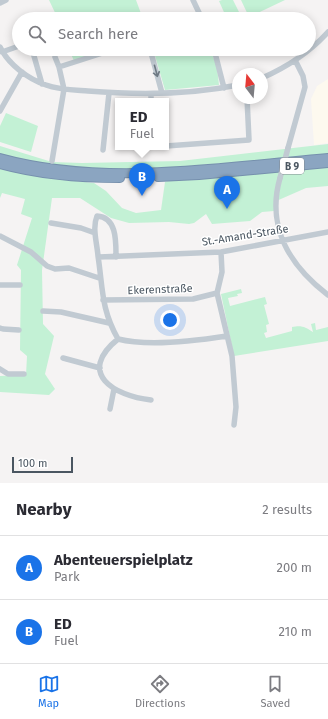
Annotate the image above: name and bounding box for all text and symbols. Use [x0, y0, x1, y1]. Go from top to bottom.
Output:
search box [12, 12, 316, 56]
icon: search [26, 23, 48, 45]
text: Search here [58, 25, 138, 43]
one-way arrow [152, 64, 160, 77]
north arrow [232, 68, 268, 104]
popup [115, 98, 169, 150]
text: ED [130, 108, 147, 126]
text: Fuel [130, 126, 154, 141]
road number: B 9 [280, 158, 304, 174]
pin: B [129, 163, 155, 196]
pin: A [214, 176, 240, 209]
street label: St.-Amand-Straße [201, 222, 289, 249]
street label: Ekerenstraße [127, 282, 193, 297]
your location [160, 310, 180, 330]
scale bar [12, 455, 73, 474]
text: 100 m [18, 457, 47, 470]
text: Nearby [16, 499, 71, 520]
text: 2 results [262, 502, 312, 517]
text: Abenteuerspielplatz [54, 551, 193, 569]
text: A [25, 560, 33, 575]
text: 200 m [276, 560, 312, 575]
text: Park [54, 569, 80, 584]
text: ED [54, 615, 72, 633]
text: B [25, 624, 33, 639]
text: 210 m [278, 624, 312, 639]
text: Fuel [54, 633, 78, 648]
tab: Map [38, 673, 60, 710]
tab: Directions [135, 673, 185, 710]
tab: Saved [261, 673, 290, 710]

